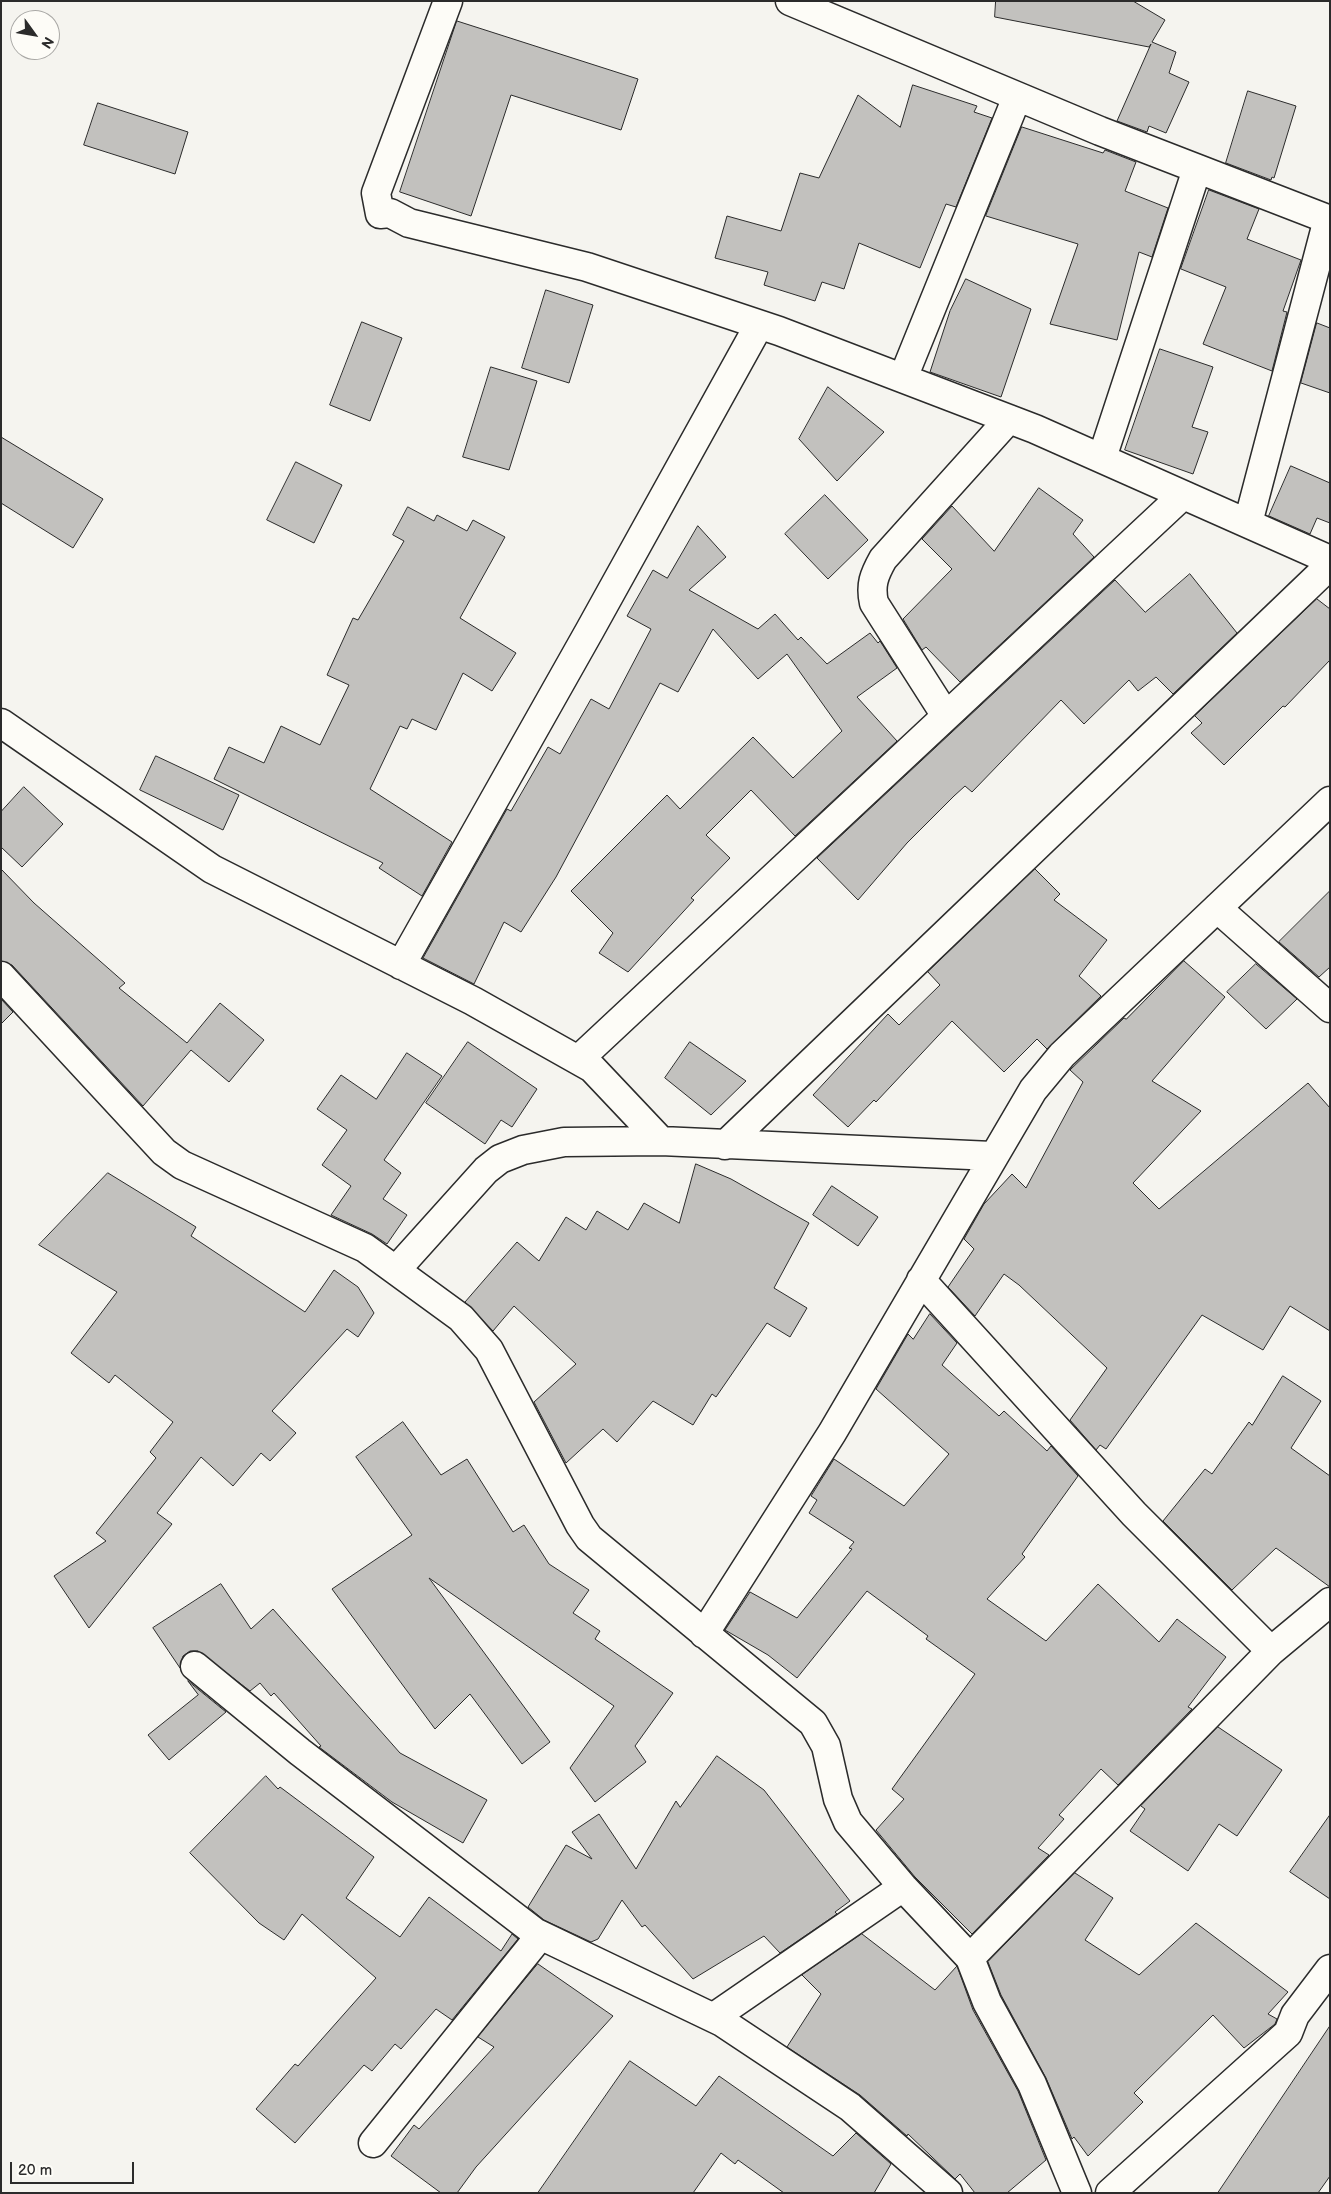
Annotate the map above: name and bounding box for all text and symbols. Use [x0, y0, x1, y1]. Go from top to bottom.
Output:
north arrow [10, 10, 60, 60]
text: N [37, 34, 57, 52]
scale bar [12, 2152, 136, 2184]
text: 20 m [18, 2161, 52, 2180]

